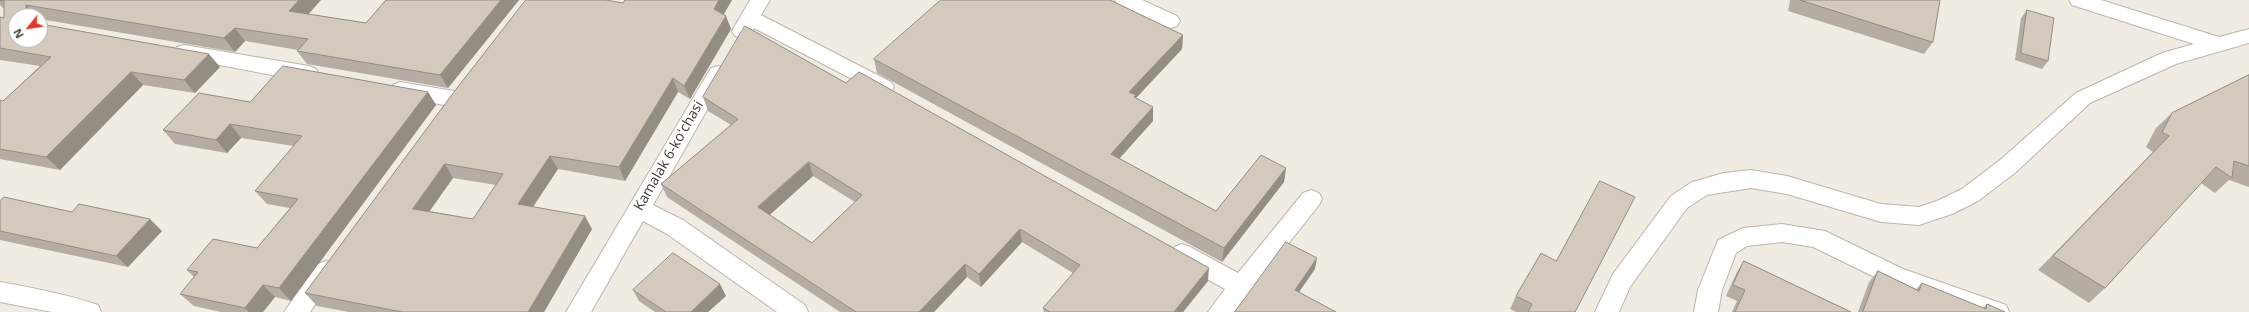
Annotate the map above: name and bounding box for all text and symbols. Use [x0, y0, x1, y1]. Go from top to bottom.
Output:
north arrow [8, 8, 48, 48]
text: N [9, 26, 27, 41]
street label: Kamalak 6-koʻchasi [631, 98, 707, 214]

